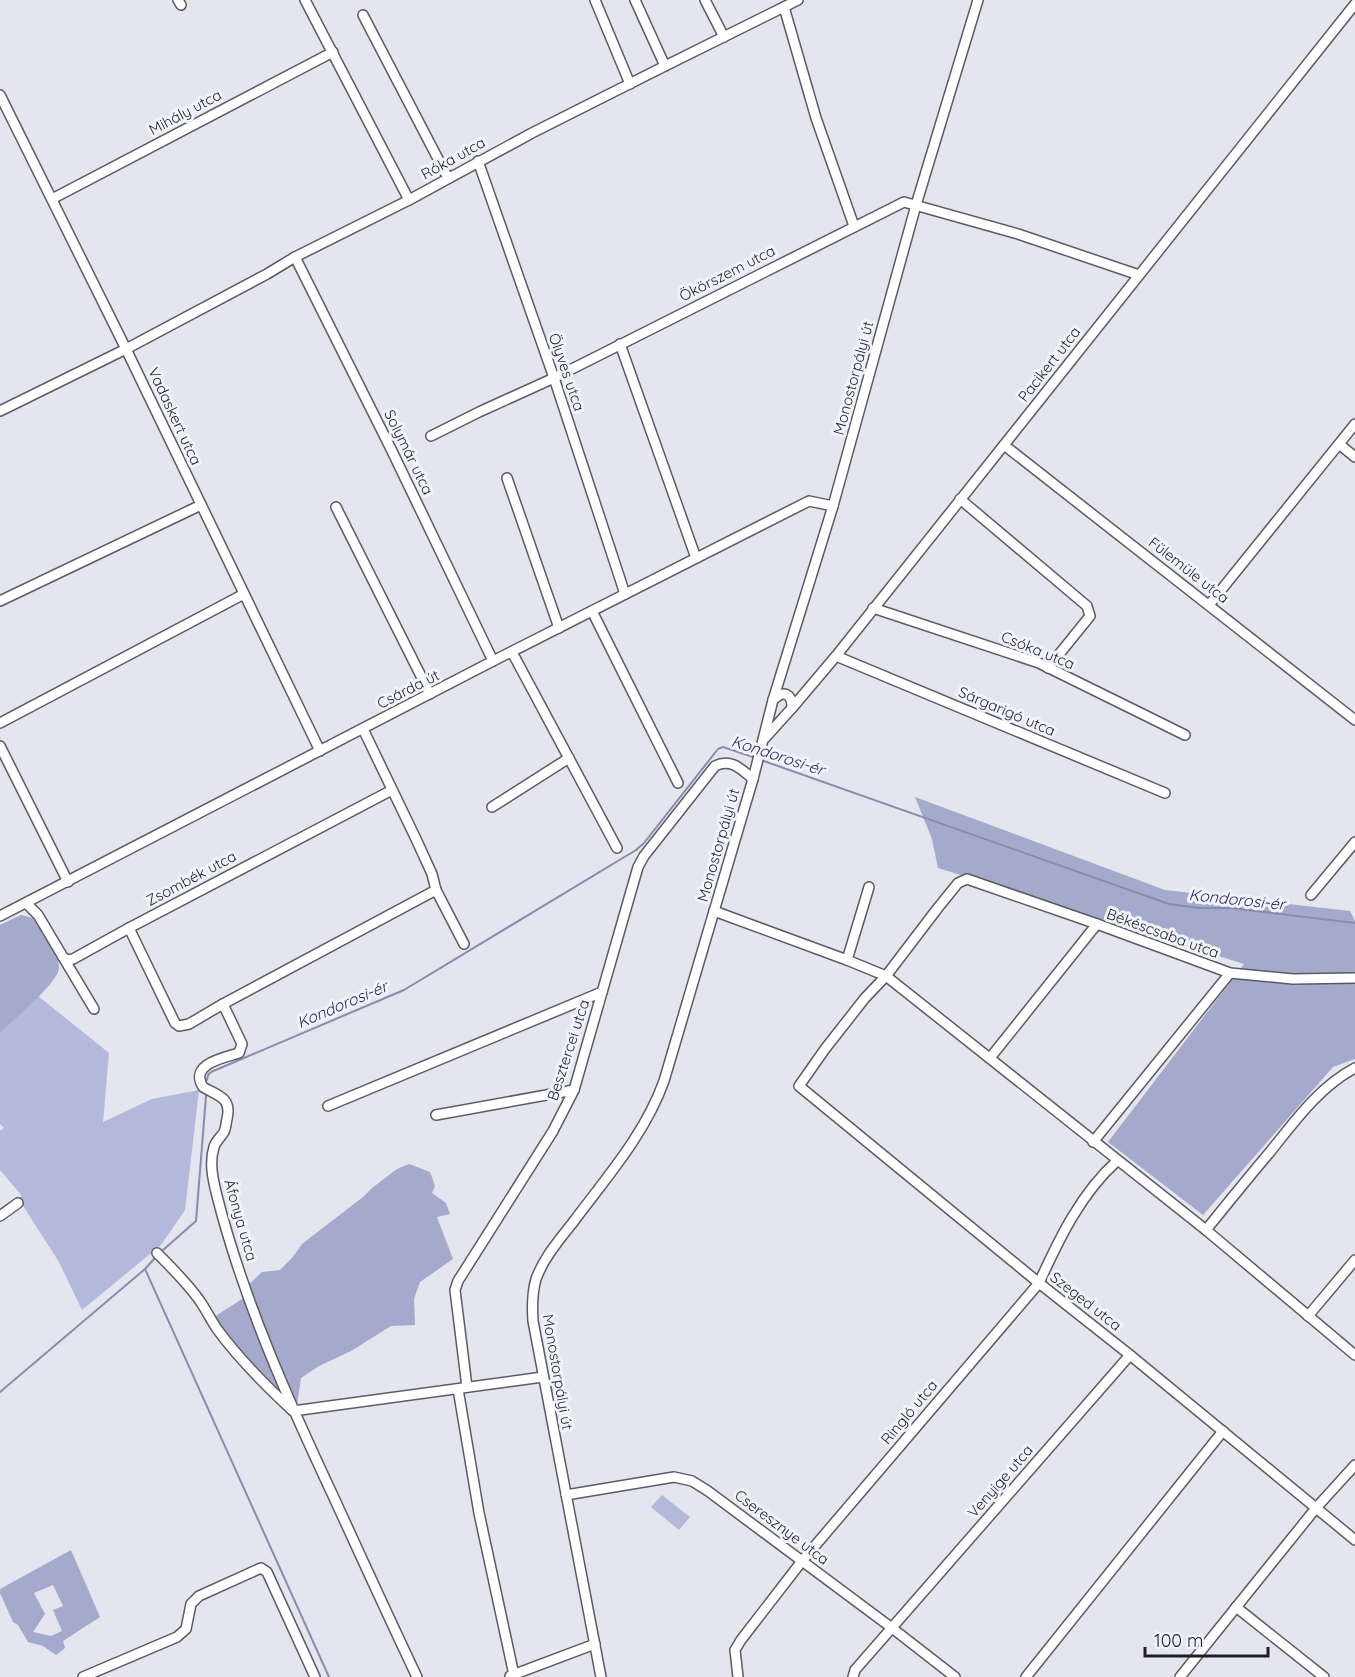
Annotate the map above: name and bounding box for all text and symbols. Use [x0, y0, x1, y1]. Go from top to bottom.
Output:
street label: Mihály utca [145, 85, 225, 139]
street label: Róka utca [417, 133, 489, 183]
street label: Ökörszem utca [676, 241, 778, 305]
street label: Monostorpályi út [829, 319, 877, 437]
street label: Pacikert utca [1014, 323, 1084, 405]
street label: Ölyves utca [545, 331, 589, 413]
street label: Vadaskert utca [144, 364, 206, 468]
street label: Solymár utca [380, 406, 438, 498]
street label: Fülemüle utca [1145, 533, 1233, 607]
street label: Csóka utca [999, 627, 1077, 673]
street label: Csárda út [374, 665, 442, 713]
street label: Sárgarigó utca [956, 682, 1058, 740]
water label: Kondorosi-ér [729, 731, 829, 780]
street label: Monostorpályi út [693, 786, 743, 904]
street label: Zsombék utca [143, 846, 239, 910]
water label: Kondorosi-ér [1188, 884, 1288, 914]
street label: Békéscsaba utca [1104, 904, 1222, 962]
water label: Kondorosi-ér [294, 975, 392, 1032]
street label: Besztercei utca [543, 997, 593, 1103]
street label: Áfonya utca [220, 1177, 262, 1263]
street label: Szeged utca [1047, 1267, 1125, 1335]
street label: Monostorpályi út [538, 1313, 578, 1431]
street label: Ringló utca [877, 1376, 941, 1448]
street label: Venyige utca [963, 1441, 1037, 1521]
street label: Cseresznye utca [731, 1485, 833, 1569]
scale bar [1145, 1620, 1268, 1658]
text: 100 m [1154, 1629, 1203, 1652]

